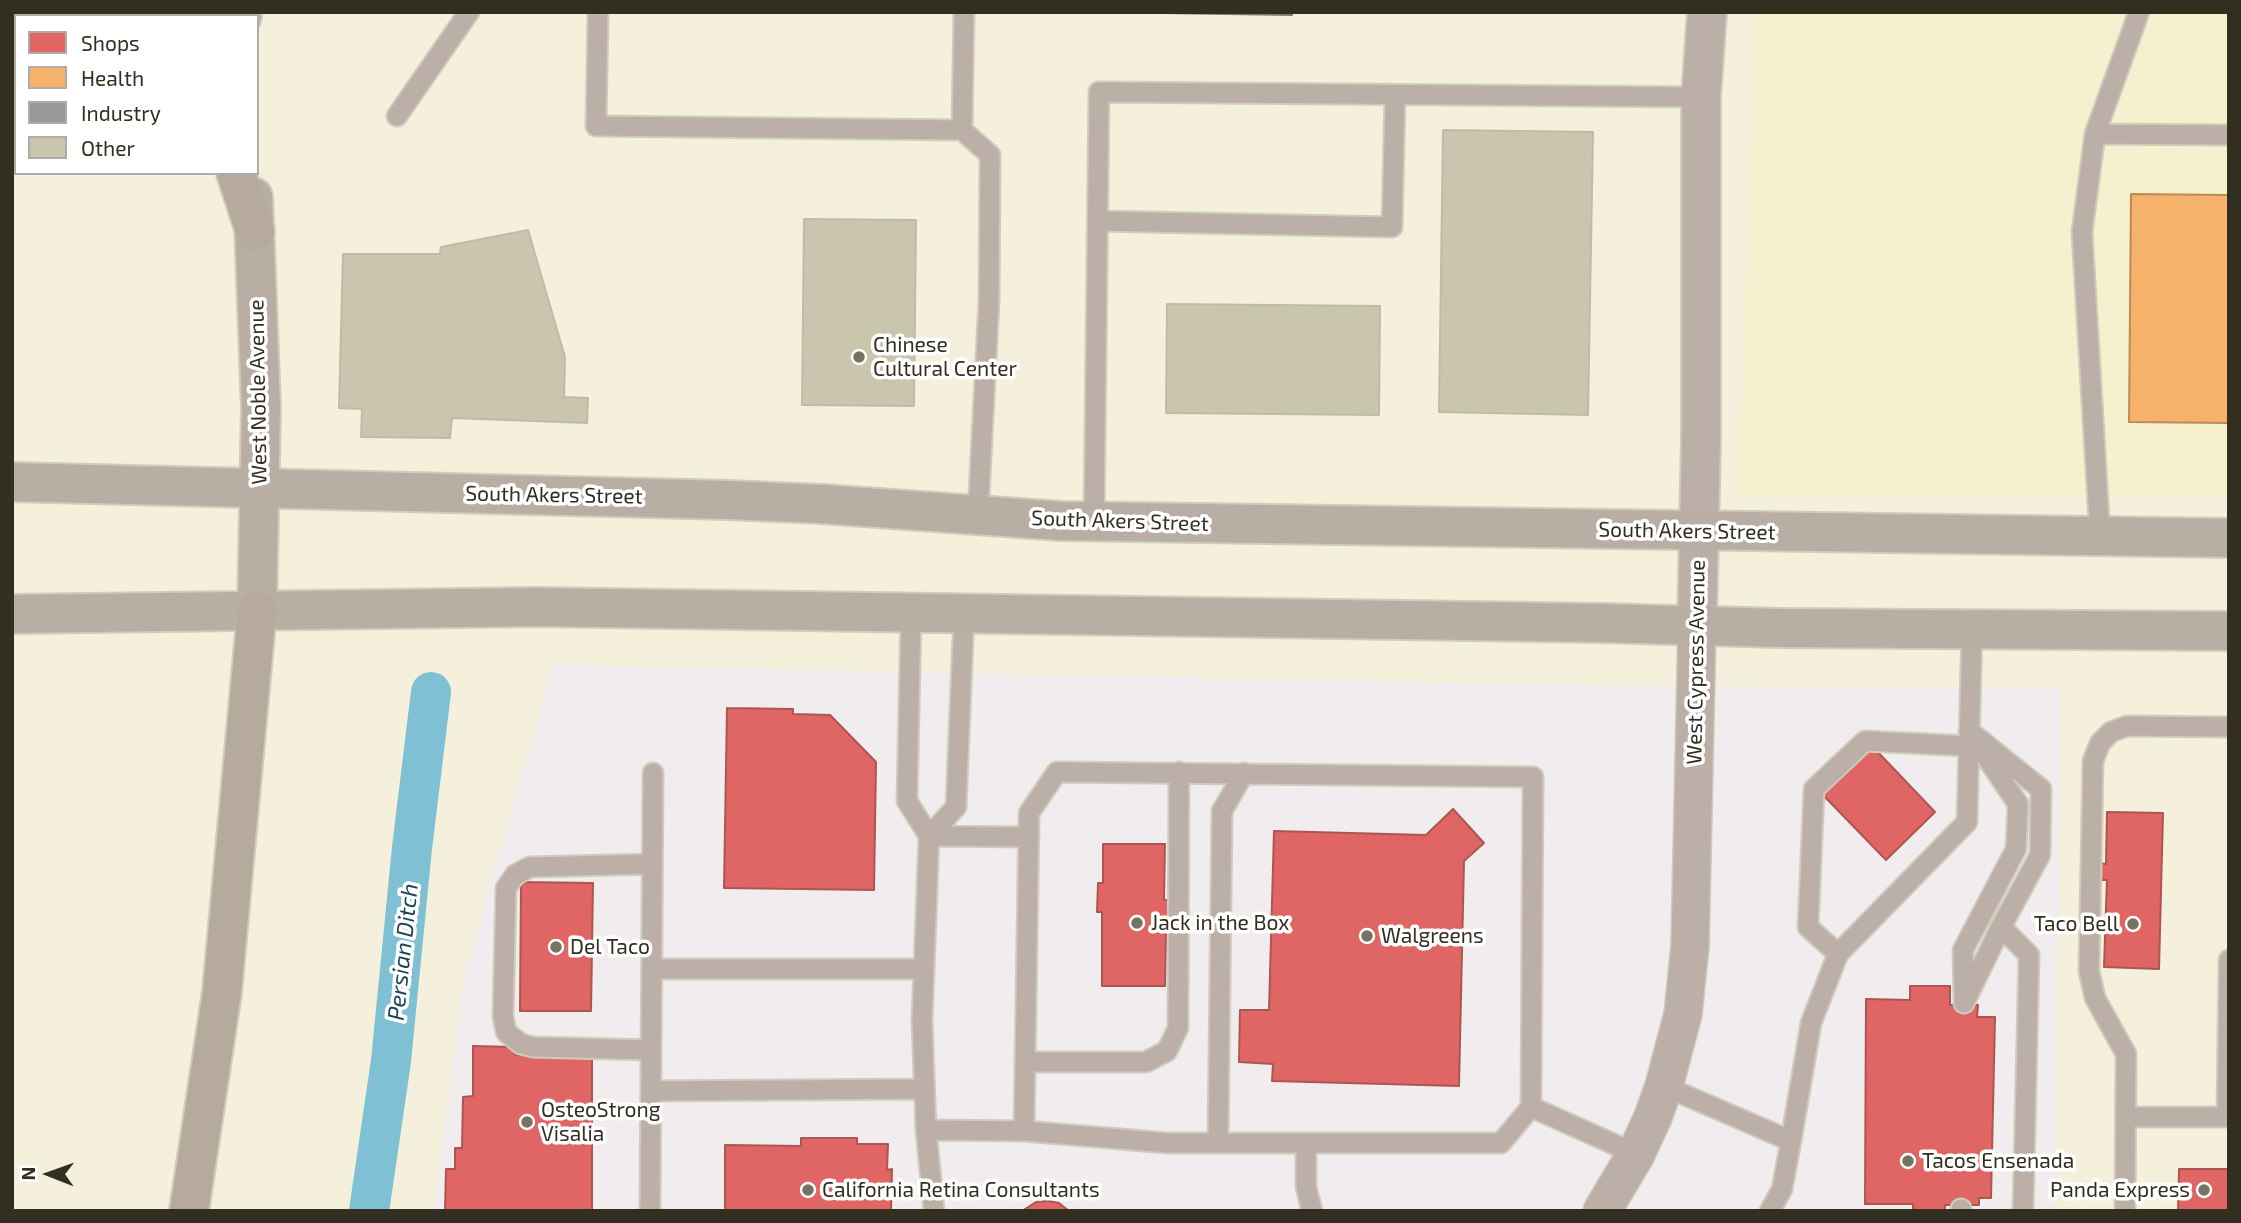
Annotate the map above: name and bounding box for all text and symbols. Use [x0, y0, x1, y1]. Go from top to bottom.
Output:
legend [14, 14, 259, 175]
text: Shops [81, 30, 140, 55]
text: Health [81, 65, 144, 90]
text: Industry [81, 100, 161, 125]
text: Other [81, 135, 135, 160]
street label: West Noble Avenue [244, 299, 272, 485]
place label: Chinese Cultural Center [873, 332, 1017, 382]
marker: Chinese Cultural Center [851, 349, 867, 365]
street label: South Akers Street [465, 481, 643, 509]
street label: South Akers Street [1031, 505, 1209, 537]
street label: South Akers Street [1598, 517, 1776, 545]
street label: West Cypress Avenue [1682, 559, 1710, 765]
water label: Persian Ditch [382, 882, 424, 1022]
place label: Jack in the Box [1151, 910, 1289, 936]
place label: Taco Bell [2034, 911, 2119, 937]
marker: Jack in the Box [1129, 915, 1145, 931]
marker: Taco Bell [2125, 916, 2141, 932]
place label: Walgreens [1381, 923, 1484, 949]
marker: Walgreens [1359, 928, 1375, 944]
place label: Del Taco [570, 934, 650, 960]
marker: Del Taco [548, 939, 564, 955]
place label: OsteoStrong Visalia [541, 1097, 660, 1147]
marker: OsteoStrong Visalia [519, 1114, 535, 1130]
north arrow [14, 1139, 84, 1209]
place label: Tacos Ensenada [1922, 1148, 2074, 1174]
marker: Tacos Ensenada [1900, 1153, 1916, 1169]
text: N [16, 1167, 39, 1181]
place label: California Retina Consultants [822, 1177, 1100, 1203]
place label: Panda Express [2050, 1177, 2190, 1203]
marker: California Retina Consultants [800, 1182, 816, 1198]
marker: Panda Express [2196, 1182, 2212, 1198]

